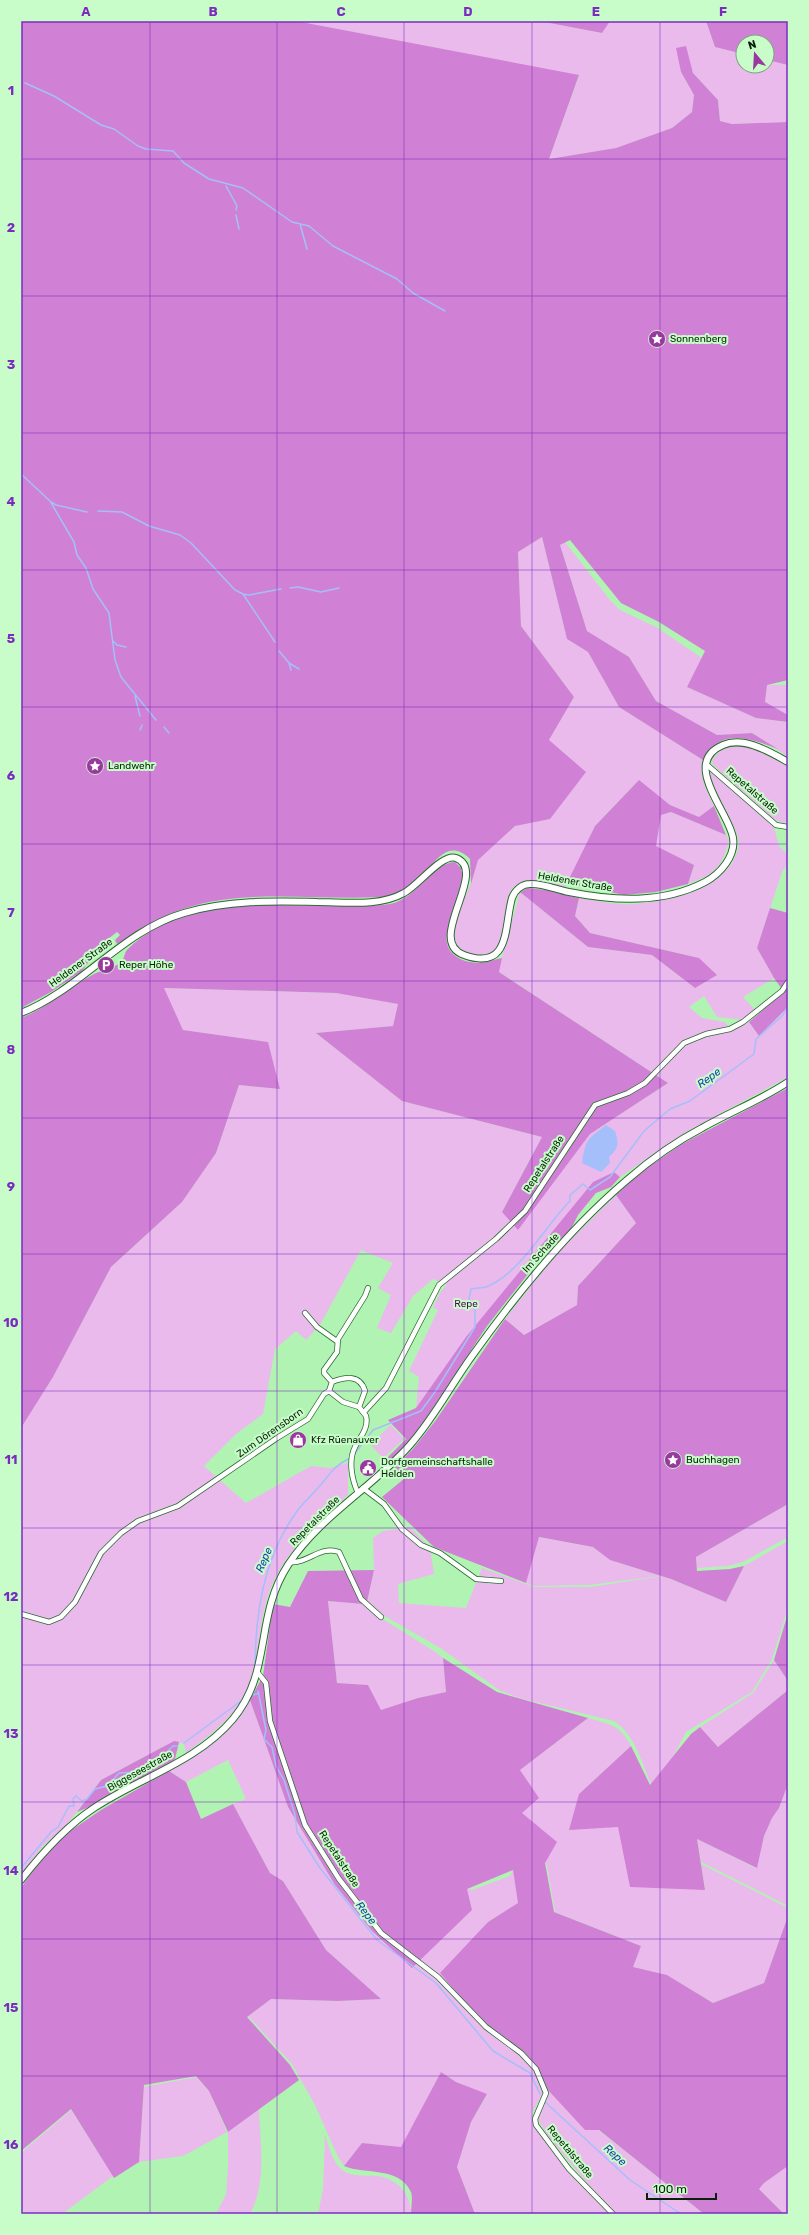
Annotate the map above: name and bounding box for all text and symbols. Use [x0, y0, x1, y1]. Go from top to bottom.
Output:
text: A [81, 4, 91, 19]
text: B [208, 4, 218, 19]
text: C [336, 4, 346, 19]
text: D [463, 4, 473, 19]
text: E [592, 4, 600, 19]
text: F [719, 4, 727, 19]
north arrow [735, 34, 775, 74]
text: N [746, 38, 758, 52]
text: 1 [8, 83, 14, 98]
text: 2 [7, 220, 15, 235]
place icon: Sonnenberg [647, 329, 667, 349]
place label: Sonnenberg [670, 333, 727, 345]
text: 3 [7, 357, 16, 372]
text: 4 [7, 494, 16, 509]
text: 5 [7, 631, 15, 646]
place icon: Landwehr [85, 756, 105, 776]
place label: Landwehr [108, 760, 155, 772]
street label: Repetalstraße [723, 765, 781, 817]
text: 6 [7, 768, 16, 783]
street label: Heldener Straße [537, 870, 613, 895]
text: 7 [7, 905, 15, 920]
street label: Heldener Straße [47, 936, 115, 990]
parking icon: Reper Höhe [96, 955, 116, 975]
place label: Reper Höhe [119, 959, 174, 971]
text: 8 [7, 1042, 16, 1057]
water label: Repe [695, 1065, 723, 1091]
street label: Repetalstraße [521, 1133, 567, 1195]
text: 9 [7, 1179, 15, 1194]
street label: Im Schade [520, 1230, 562, 1275]
park label: Repe [454, 1298, 478, 1310]
text: 10 [3, 1315, 19, 1330]
street label: Zum Dörensborn [235, 1406, 305, 1460]
shop icon: Kfz Rüenauver [288, 1430, 308, 1450]
place label: Kfz Rüenauver [311, 1434, 379, 1446]
place icon: Buchhagen [663, 1450, 683, 1470]
text: 11 [5, 1452, 17, 1467]
place label: Buchhagen [686, 1454, 740, 1466]
place label: Dorfgemeinschaftshalle Helden [381, 1456, 493, 1480]
public building icon: Dorfgemeinschaftshalle Helden [358, 1458, 378, 1478]
street label: Repetalstraße [288, 1493, 343, 1548]
water label: Repe [253, 1546, 275, 1574]
text: 12 [4, 1589, 18, 1604]
text: 13 [3, 1726, 19, 1741]
street label: Biggeseestraße [105, 1748, 175, 1794]
street label: Repetalstraße [316, 1828, 362, 1890]
text: 14 [3, 1863, 19, 1878]
water label: Repe [353, 1899, 379, 1927]
text: 15 [4, 2000, 18, 2015]
street label: Repetalstraße [544, 2123, 596, 2181]
text: 16 [4, 2137, 19, 2152]
water label: Repe [601, 2141, 629, 2169]
scale bar [647, 2175, 716, 2201]
text: 100 m [653, 2182, 687, 2196]

